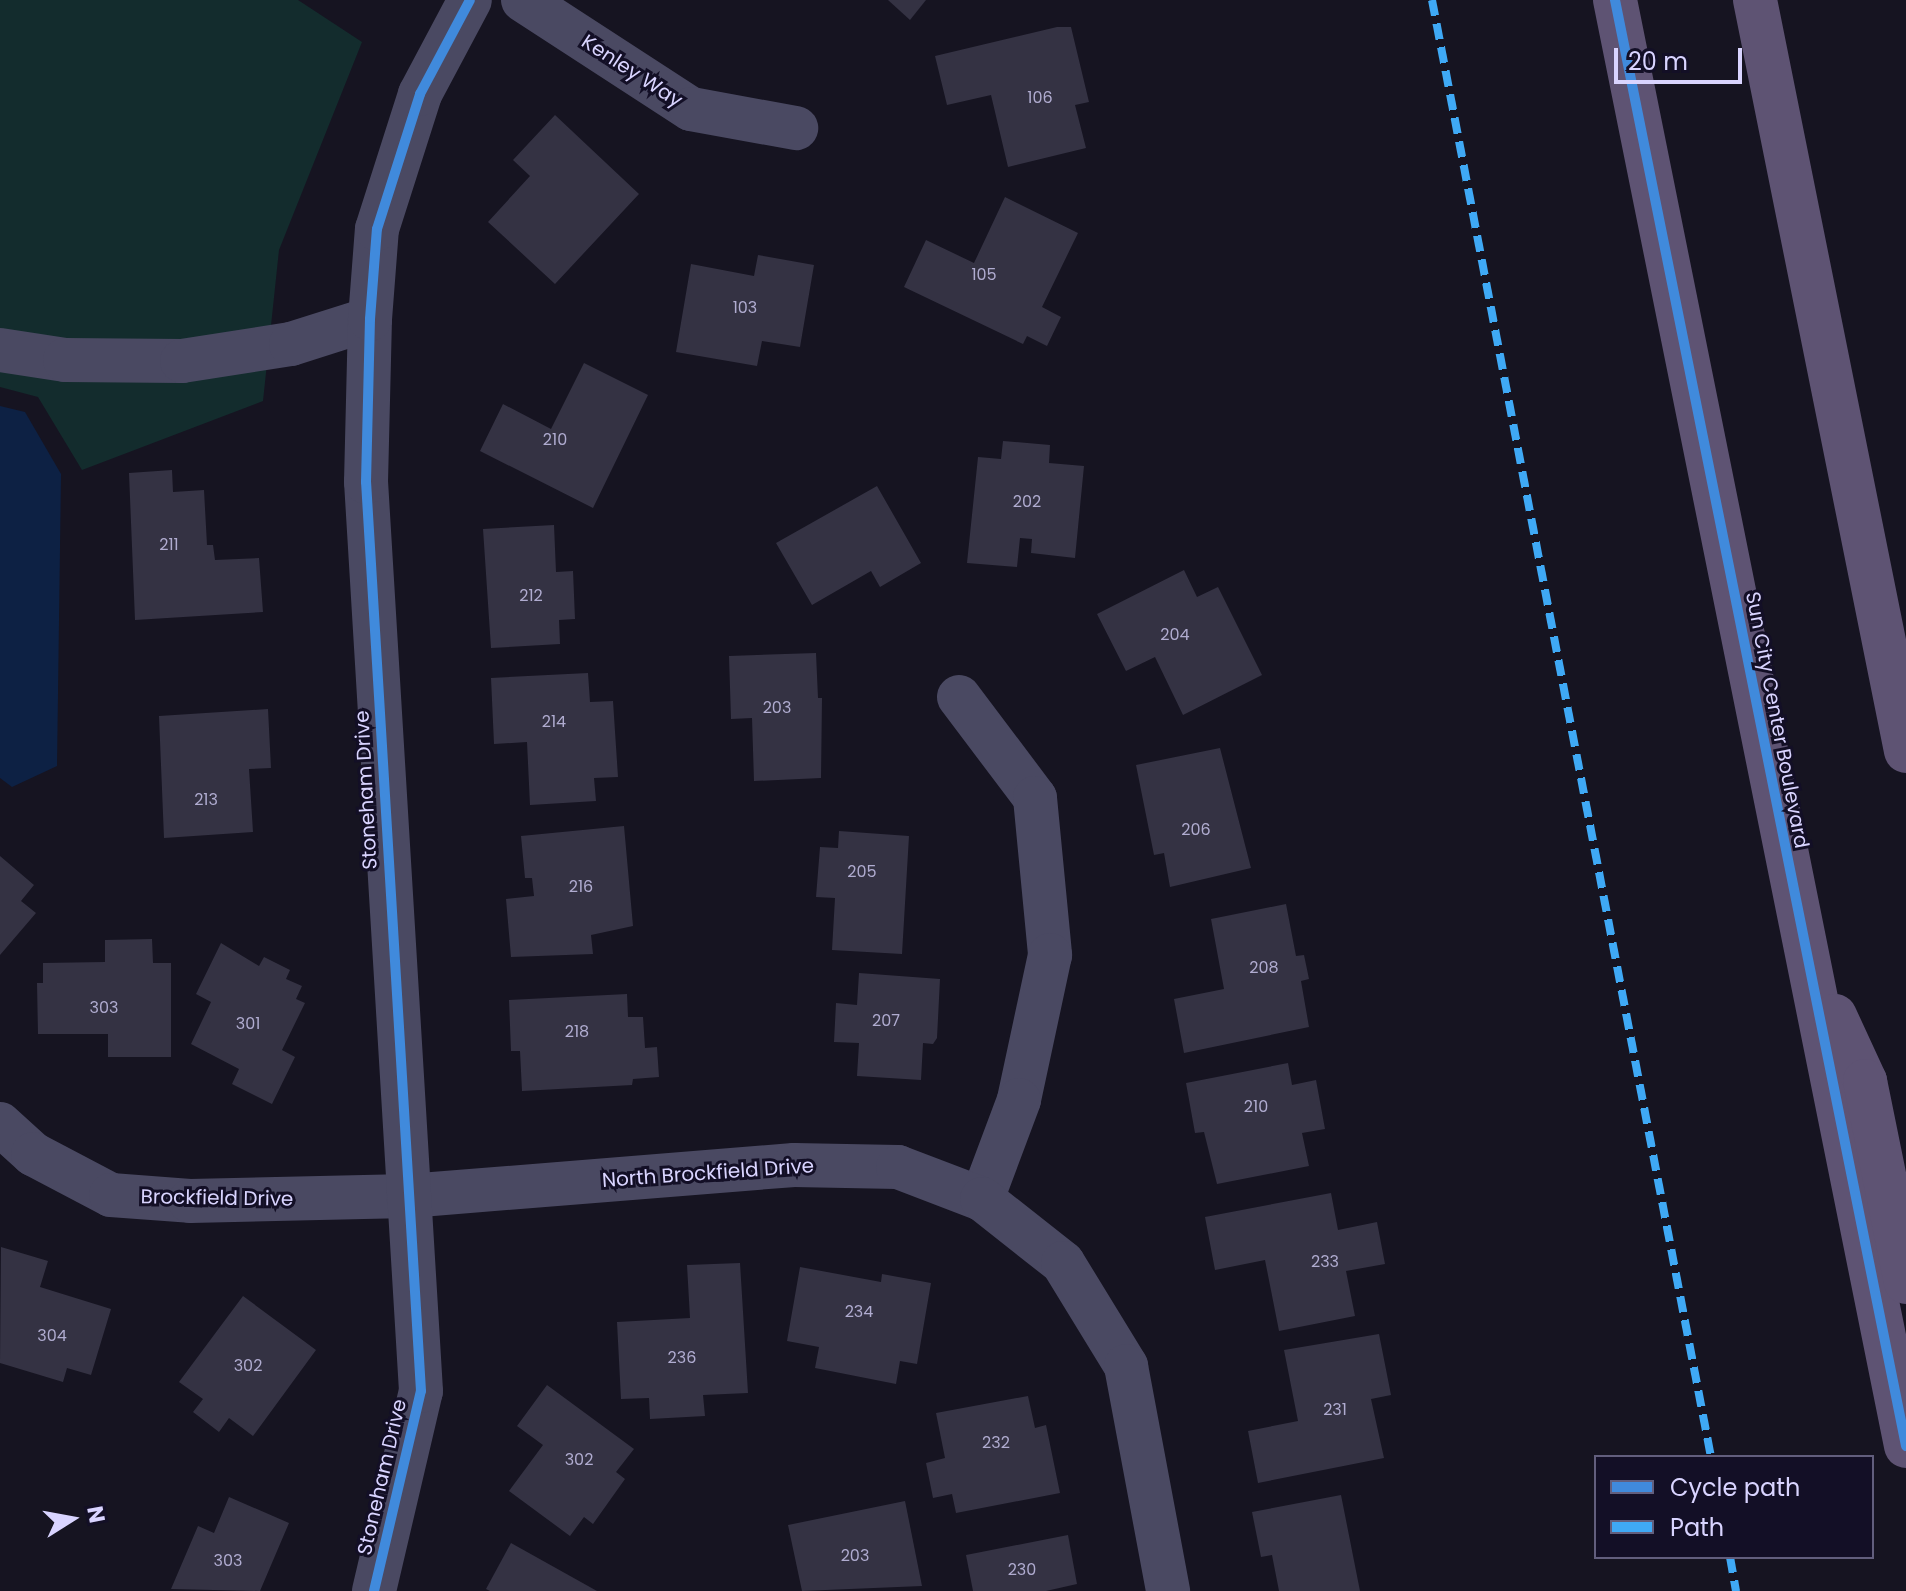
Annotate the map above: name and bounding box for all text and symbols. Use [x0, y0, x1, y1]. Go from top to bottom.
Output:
street label: Kenley Way [577, 30, 687, 112]
scale bar [1618, 32, 1746, 82]
text: 20 m [1628, 45, 1688, 78]
house number: 106 [1027, 88, 1053, 108]
house number: 105 [971, 265, 997, 285]
house number: 103 [733, 298, 757, 318]
house number: 210 [543, 430, 567, 450]
house number: 202 [1013, 492, 1041, 512]
house number: 211 [159, 535, 179, 555]
house number: 212 [519, 586, 543, 606]
street label: Sun City Center Boulevard [1740, 590, 1814, 850]
house number: 204 [1160, 625, 1190, 645]
house number: 203 [763, 698, 791, 718]
street label: Stoneham Drive [350, 710, 382, 870]
house number: 214 [542, 712, 566, 732]
house number: 213 [194, 790, 218, 810]
house number: 206 [1181, 820, 1211, 840]
house number: 205 [847, 862, 877, 882]
house number: 216 [569, 877, 593, 897]
house number: 208 [1249, 958, 1279, 978]
house number: 303 [90, 998, 118, 1018]
house number: 207 [872, 1011, 900, 1031]
house number: 301 [236, 1014, 260, 1034]
house number: 218 [565, 1022, 589, 1042]
house number: 210 [1244, 1097, 1268, 1117]
street label: North Brockfield Drive [601, 1154, 815, 1192]
street label: Brockfield Drive [140, 1185, 294, 1211]
house number: 233 [1311, 1252, 1339, 1272]
house number: 234 [845, 1302, 873, 1322]
house number: 304 [37, 1326, 67, 1346]
house number: 236 [668, 1348, 696, 1368]
house number: 302 [234, 1356, 262, 1376]
street label: Stoneham Drive [352, 1397, 412, 1557]
house number: 231 [1323, 1400, 1347, 1420]
house number: 232 [982, 1433, 1010, 1453]
house number: 302 [565, 1450, 593, 1470]
legend [1594, 1455, 1874, 1559]
text: Cycle path [1670, 1471, 1800, 1504]
north arrow [32, 1479, 112, 1559]
text: N [79, 1503, 113, 1525]
text: Path [1670, 1511, 1724, 1544]
house number: 203 [841, 1546, 869, 1566]
house number: 303 [214, 1551, 242, 1571]
house number: 230 [1008, 1560, 1036, 1580]

